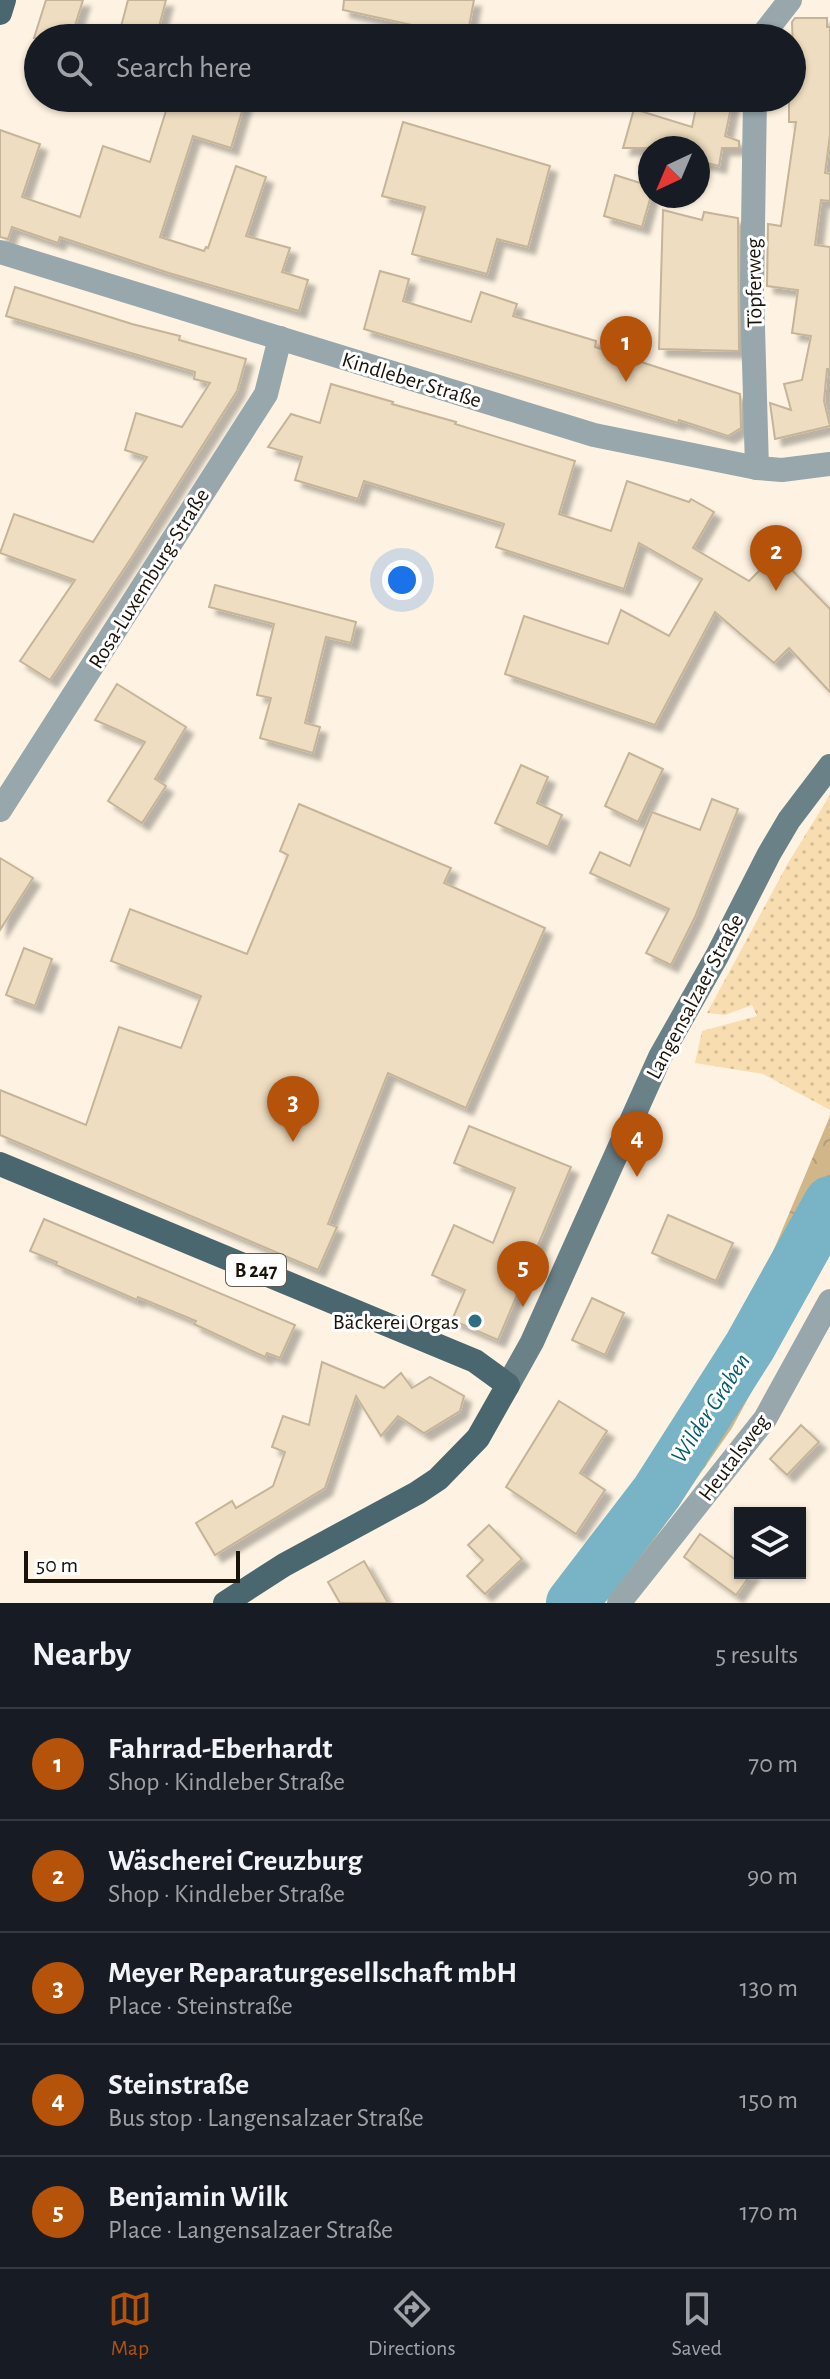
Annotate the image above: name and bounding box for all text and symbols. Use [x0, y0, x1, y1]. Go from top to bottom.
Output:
search box [24, 24, 806, 112]
icon: search [52, 46, 96, 90]
text: Search here [116, 53, 252, 83]
north arrow [638, 136, 710, 208]
street label: Töpferweg [742, 238, 766, 328]
pin: 1 [600, 316, 652, 382]
street label: Kindleber Straße [339, 348, 484, 412]
street label: Rosa-Luxemburg-Straße [85, 485, 213, 672]
pin: 2 [750, 525, 802, 591]
your location [382, 560, 422, 600]
street label: Langensalzaer Straße [642, 910, 748, 1083]
pin: 3 [267, 1076, 319, 1142]
pin: 4 [611, 1111, 663, 1177]
pin: 5 [497, 1241, 549, 1307]
road number: B 247 [226, 1254, 286, 1286]
place label: Bäckerei Orgas [333, 1311, 459, 1333]
marker: Bäckerei Orgas [466, 1312, 484, 1330]
water label: Wilder Graben [667, 1350, 755, 1468]
street label: Heutalsweg [694, 1410, 773, 1505]
map controls [734, 1507, 806, 1579]
button: layers [734, 1507, 806, 1579]
scale bar [24, 1547, 240, 1583]
text: 50 m [36, 1554, 78, 1576]
text: Nearby [32, 1638, 131, 1672]
text: 5 results [715, 1642, 798, 1668]
text: Fahrrad-Eberhardt [108, 1734, 332, 1764]
text: 1 [53, 1751, 63, 1777]
text: 70 m [748, 1751, 798, 1777]
text: Shop · Kindleber Straße [108, 1769, 345, 1795]
text: Wäscherei Creuzburg [108, 1846, 362, 1876]
text: 2 [52, 1863, 64, 1889]
text: 90 m [747, 1863, 798, 1889]
text: Shop · Kindleber Straße [108, 1881, 345, 1907]
text: Meyer Reparaturgesellschaft mbH [108, 1958, 517, 1988]
text: 3 [52, 1975, 64, 2001]
text: 130 m [740, 1975, 798, 2001]
text: Place · Steinstraße [108, 1993, 293, 2019]
text: Steinstraße [108, 2070, 249, 2100]
text: 4 [51, 2087, 65, 2113]
text: 150 m [739, 2087, 798, 2113]
text: Bus stop · Langensalzaer Straße [108, 2105, 424, 2131]
text: Benjamin Wilk [108, 2182, 288, 2212]
text: 5 [52, 2199, 64, 2225]
text: 170 m [739, 2199, 798, 2225]
text: Place · Langensalzaer Straße [108, 2217, 393, 2243]
tab: Map [108, 2287, 152, 2361]
tab: Directions [368, 2287, 456, 2361]
tab: Saved [672, 2287, 722, 2361]

